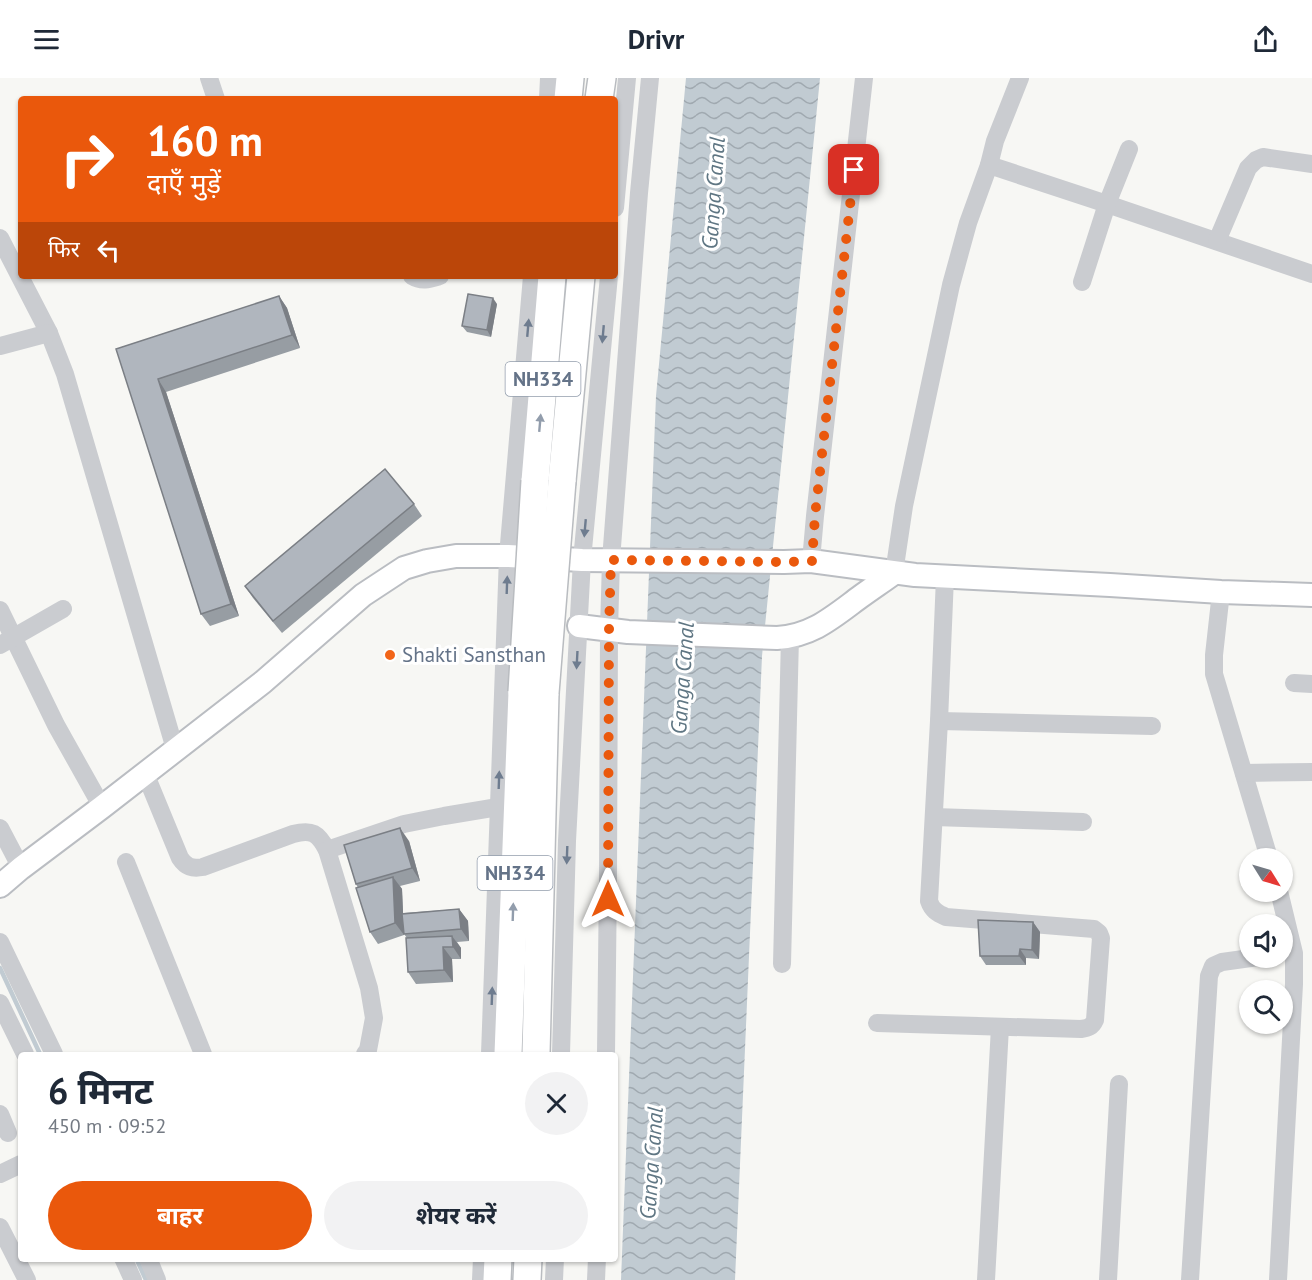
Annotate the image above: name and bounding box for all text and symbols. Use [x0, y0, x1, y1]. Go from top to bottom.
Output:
text: Drivr [628, 22, 684, 56]
icon: menu [30, 23, 63, 56]
icon: share [1249, 23, 1282, 56]
text: 160 m [147, 113, 263, 168]
icon: right [48, 120, 126, 198]
water label: Ganga Canal [695, 136, 731, 250]
pin [828, 144, 879, 195]
icon: arrive [837, 153, 870, 186]
text: दाएँ मुड़ें [147, 166, 221, 200]
icon: left [92, 234, 125, 267]
text: फिर [48, 235, 80, 263]
one-way arrow [523, 319, 533, 338]
one-way arrow [598, 325, 608, 344]
road number: NH334 [506, 362, 580, 396]
one-way arrow [535, 414, 545, 433]
one-way arrow [580, 519, 590, 538]
one-way arrow [502, 576, 511, 595]
water label: Ganga Canal [664, 621, 700, 735]
place label: Shakti Sansthan [402, 641, 546, 668]
marker: Shakti Sansthan [383, 648, 397, 662]
one-way arrow [572, 651, 581, 670]
one-way arrow [494, 771, 504, 790]
one-way arrow [562, 845, 571, 864]
north arrow [1239, 848, 1293, 902]
map controls [1239, 848, 1293, 1034]
road number: NH334 [478, 856, 552, 890]
position arrow [576, 867, 640, 931]
one-way arrow [509, 903, 518, 922]
button: sound [1239, 914, 1293, 968]
button: search [1239, 980, 1293, 1034]
one-way arrow [487, 987, 496, 1006]
text: 6 मिनट [48, 1067, 153, 1114]
button: close [525, 1072, 588, 1135]
water label: Ganga Canal [633, 1106, 669, 1220]
text: 450 m · 09:52 [48, 1113, 166, 1139]
button: बाहर [48, 1181, 312, 1250]
button: शेयर करें [324, 1181, 588, 1250]

